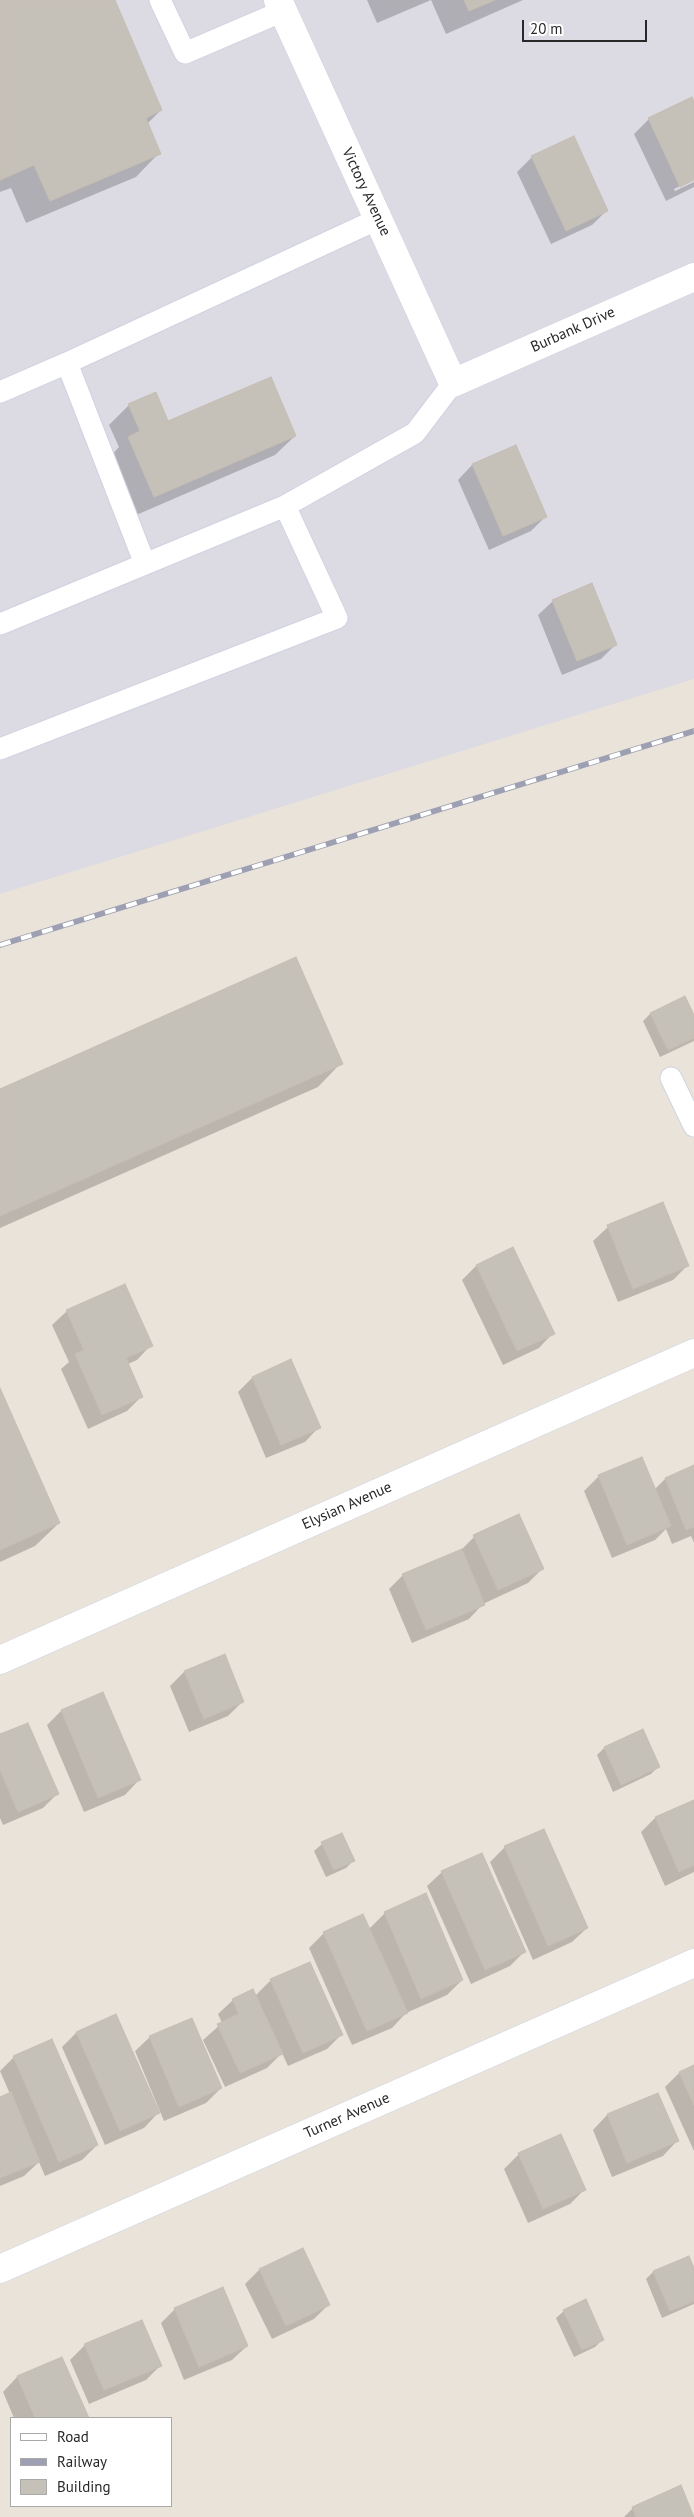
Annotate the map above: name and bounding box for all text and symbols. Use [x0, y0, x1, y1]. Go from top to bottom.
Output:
scale bar [524, 10, 649, 42]
text: 20 m [530, 19, 563, 38]
street label: Victory Avenue [338, 145, 394, 239]
street label: Burbank Drive [528, 303, 618, 357]
street label: Elysian Avenue [299, 1478, 395, 1534]
street label: Turner Avenue [301, 2089, 393, 2143]
legend [10, 2417, 172, 2507]
text: Road [57, 2427, 89, 2446]
text: Railway [57, 2452, 107, 2471]
text: Building [57, 2477, 111, 2496]

